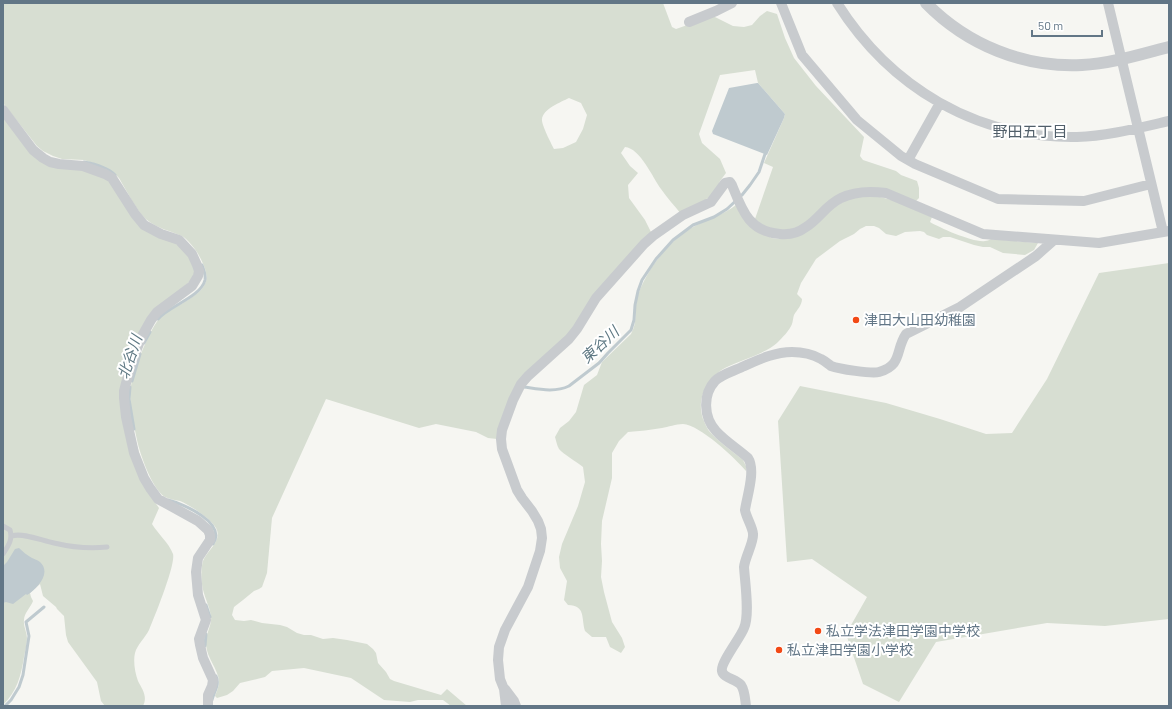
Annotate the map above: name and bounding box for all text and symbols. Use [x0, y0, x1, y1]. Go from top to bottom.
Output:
scale bar [1032, 12, 1102, 38]
text: 50 m [1038, 18, 1063, 32]
district label: 野田五丁目 [992, 122, 1068, 140]
place label: 津田大山田幼稚園 [864, 311, 976, 328]
marker: 津田大山田幼稚園 [851, 315, 861, 325]
water label: 東谷川 [577, 321, 623, 366]
water label: 北谷川 [113, 331, 146, 381]
place label: 私立学法津田学園中学校 [826, 622, 980, 639]
marker: 私立学法津田学園中学校 [813, 626, 823, 636]
place label: 私立津田学園小学校 [787, 641, 913, 658]
marker: 私立津田学園小学校 [774, 645, 784, 655]

